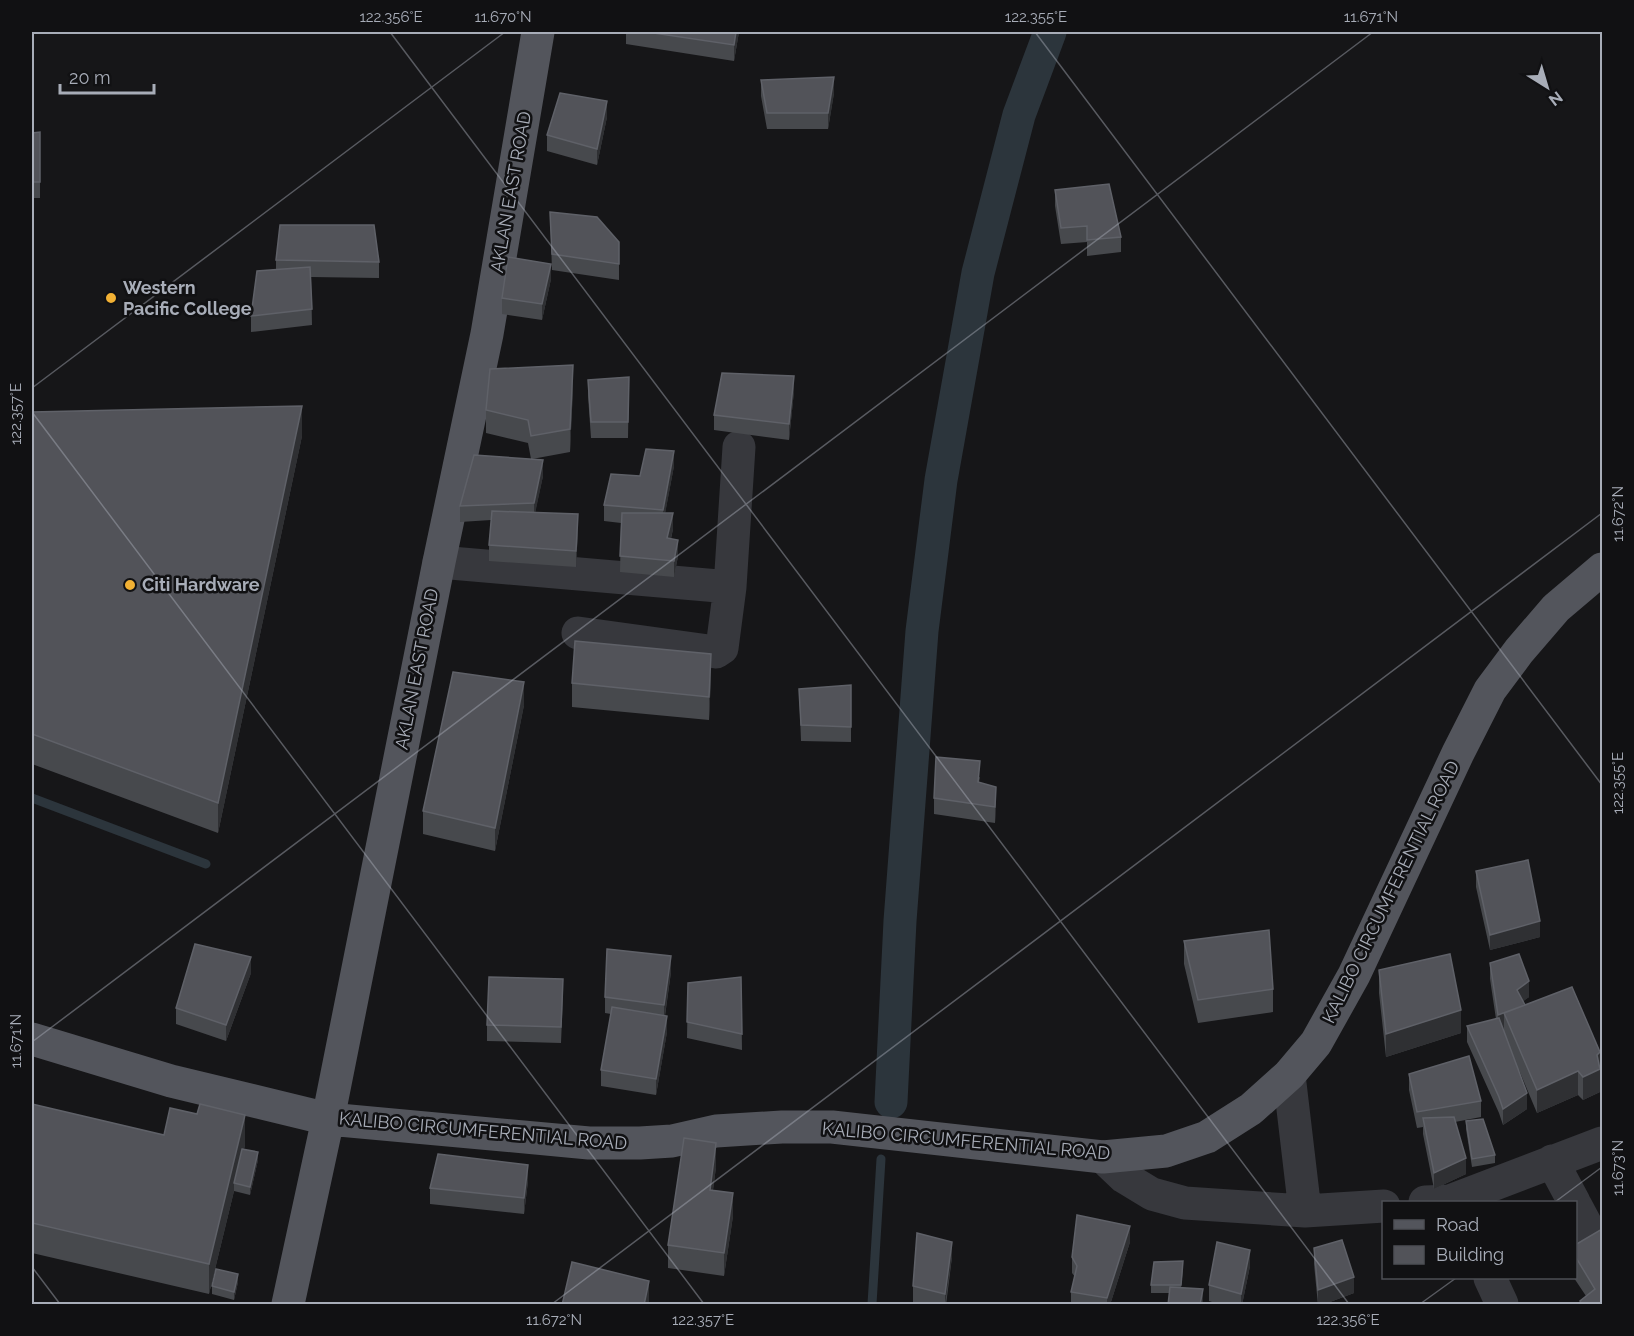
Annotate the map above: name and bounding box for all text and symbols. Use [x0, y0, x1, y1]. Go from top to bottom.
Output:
text: 122.356°E [359, 8, 423, 26]
text: 11.670°N [474, 8, 532, 26]
text: 122.355°E [1005, 8, 1067, 26]
text: 11.671°N [1344, 8, 1398, 26]
scale bar [60, 57, 154, 95]
north arrow [1517, 57, 1577, 117]
text: 20 m [69, 67, 111, 88]
text: N [1545, 87, 1566, 110]
street label: AKLAN EAST ROAD [486, 109, 535, 274]
place label: Western Pacific College [123, 277, 252, 319]
marker: Western Pacific College [104, 291, 118, 305]
text: 122.357°E [7, 383, 25, 445]
text: 11.672°N [1609, 486, 1627, 542]
place label: Citi Hardware [142, 574, 260, 595]
marker: Citi Hardware [123, 578, 137, 592]
street label: AKLAN EAST ROAD [391, 586, 442, 751]
text: 122.355°E [1609, 752, 1627, 814]
street label: KALIBO CIRCUMFERENTIAL ROAD [1318, 757, 1463, 1026]
text: 11.671°N [7, 1014, 25, 1068]
street label: KALIBO CIRCUMFERENTIAL ROAD [338, 1107, 628, 1154]
street label: KALIBO CIRCUMFERENTIAL ROAD [821, 1117, 1111, 1164]
text: 11.673°N [1609, 1140, 1627, 1196]
legend [1382, 1201, 1577, 1279]
text: Road [1436, 1214, 1479, 1235]
text: Building [1436, 1244, 1504, 1265]
text: 11.672°N [526, 1311, 582, 1329]
text: 122.357°E [672, 1311, 734, 1329]
text: 122.356°E [1316, 1311, 1380, 1329]

